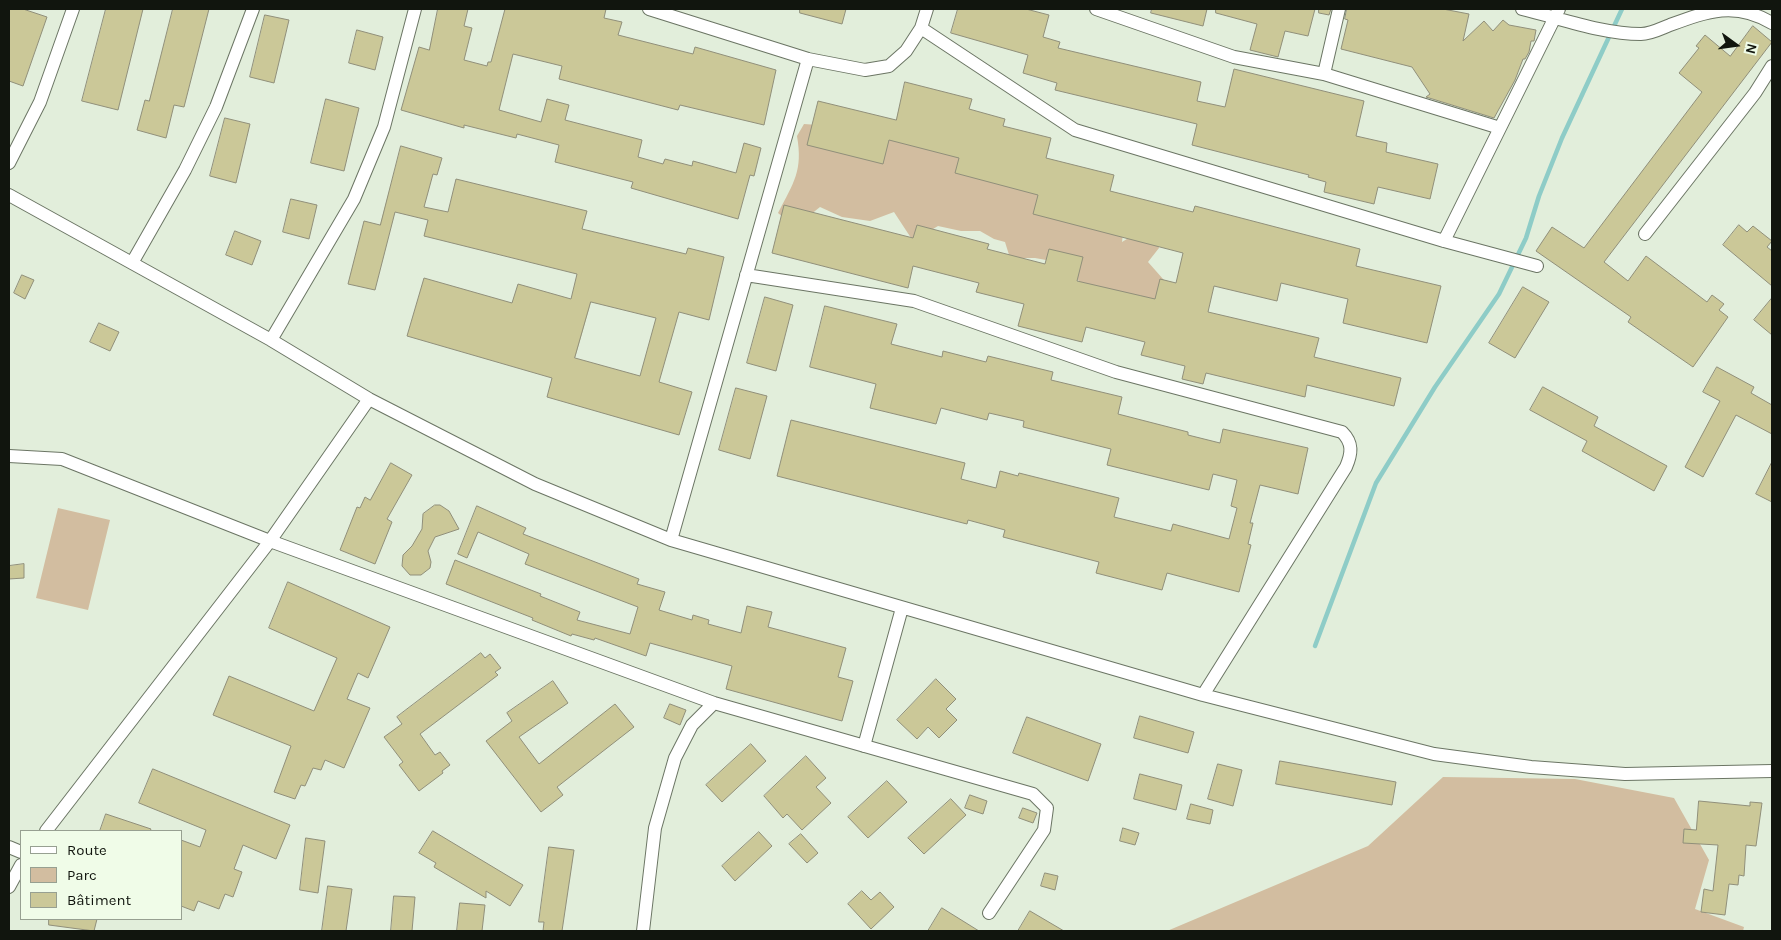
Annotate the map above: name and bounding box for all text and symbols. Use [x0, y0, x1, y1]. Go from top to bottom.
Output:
north arrow [1711, 20, 1761, 70]
text: N [1742, 42, 1761, 56]
legend [20, 830, 182, 920]
text: Route [67, 841, 107, 859]
text: Parc [67, 866, 97, 884]
text: Bâtiment [67, 891, 131, 909]

